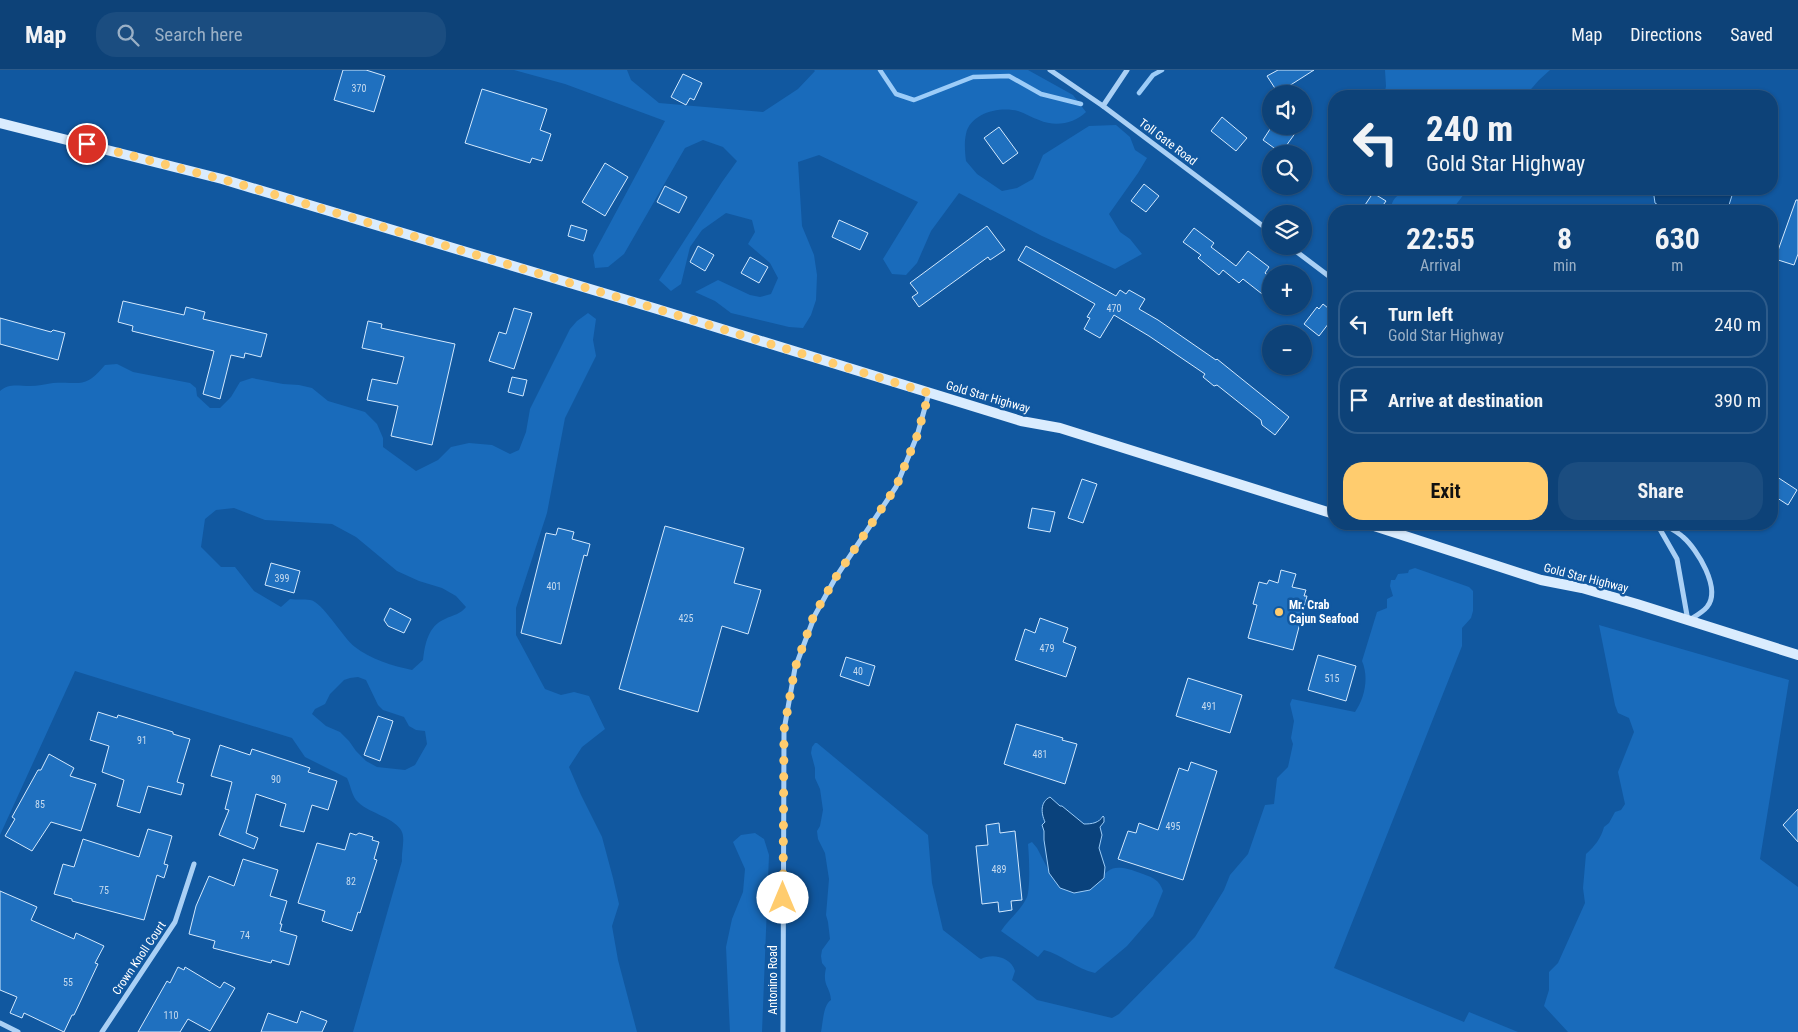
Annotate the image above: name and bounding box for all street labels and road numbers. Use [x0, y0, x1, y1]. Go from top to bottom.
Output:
street label: Toll Gate Road [1136, 116, 1200, 168]
street label: Gold Star Highway [944, 378, 1032, 416]
street label: Gold Star Highway [1542, 561, 1630, 595]
street label: Crown Knoll Court [109, 918, 169, 997]
street label: Antonino Road [766, 945, 780, 1015]

